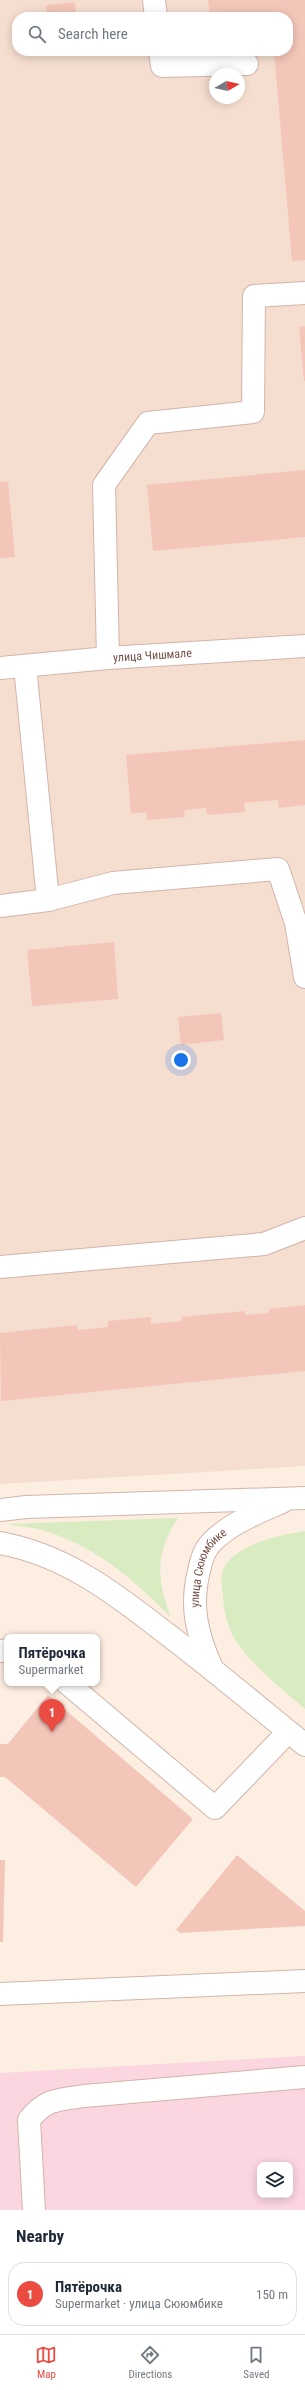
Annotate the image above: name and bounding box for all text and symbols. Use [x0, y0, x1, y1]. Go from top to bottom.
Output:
search box [12, 12, 293, 56]
icon: search [26, 23, 48, 45]
text: Search here [58, 25, 128, 43]
north arrow [209, 68, 245, 104]
street label: улица Чишмале [113, 646, 193, 665]
your location [171, 1050, 191, 1070]
street label: улица Сююмбике [188, 1525, 230, 1608]
popup [4, 1634, 100, 1686]
text: Пятёрочка [19, 1644, 86, 1662]
text: Supermarket [19, 1662, 84, 1677]
pin: 1 [39, 1699, 65, 1732]
map controls [257, 2162, 293, 2198]
button: layers [257, 2162, 293, 2198]
text: Nearby [16, 2226, 64, 2246]
text: Пятёрочка [55, 2278, 122, 2296]
text: 1 [27, 2287, 33, 2302]
text: 150 m [256, 2287, 288, 2302]
text: Supermarket · улица Сююмбике [55, 2296, 223, 2311]
tab: Map [35, 2344, 57, 2381]
tab: Directions [128, 2344, 172, 2381]
tab: Saved [243, 2344, 270, 2381]

